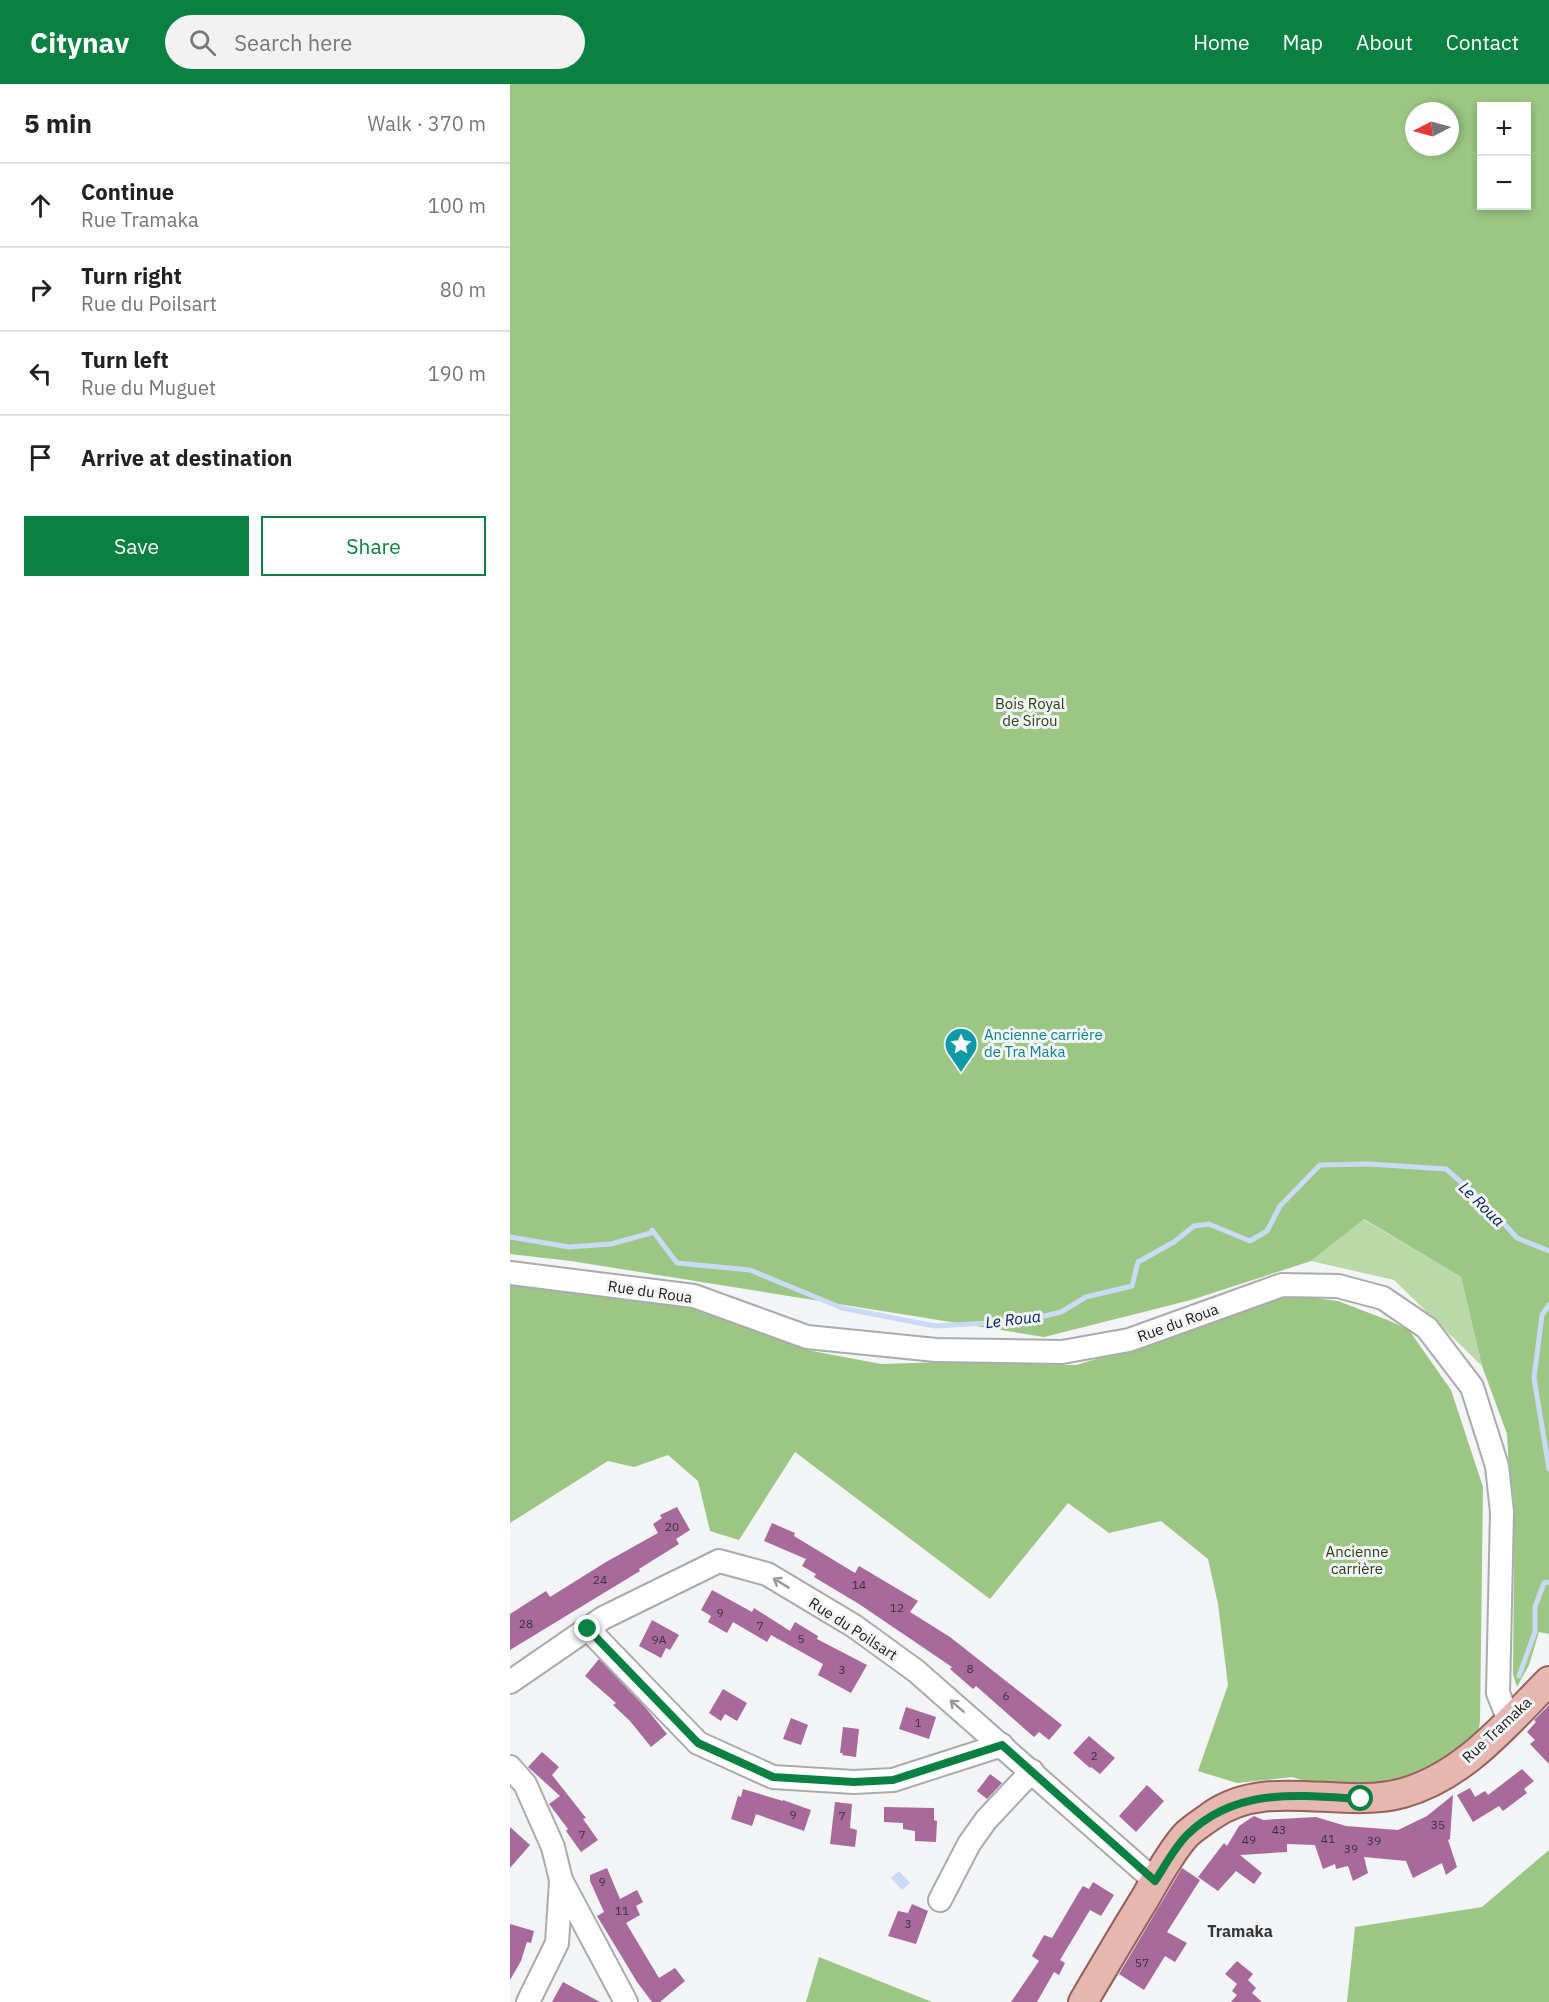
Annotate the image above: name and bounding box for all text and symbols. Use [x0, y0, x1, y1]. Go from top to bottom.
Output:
search box [165, 15, 585, 69]
text: Citynav [30, 24, 129, 61]
icon: search [186, 26, 219, 59]
text: Search here [234, 28, 352, 57]
text: Home [1193, 28, 1250, 56]
text: Map [1283, 28, 1323, 56]
text: About [1356, 28, 1413, 56]
text: Contact [1446, 28, 1519, 56]
north arrow [1405, 102, 1459, 156]
map controls [1477, 102, 1531, 210]
button: + [1477, 102, 1531, 156]
text: 5 min [24, 106, 92, 140]
text: Walk · 370 m [368, 110, 486, 137]
button: − [1477, 156, 1531, 210]
text: Continue [81, 177, 174, 206]
icon: ahead [24, 189, 57, 222]
text: 100 m [428, 192, 486, 219]
text: Rue Tramaka [81, 206, 199, 233]
text: Turn right [81, 261, 182, 290]
icon: right [24, 273, 57, 306]
text: 80 m [440, 276, 486, 303]
text: Rue du Poilsart [81, 290, 217, 317]
text: Turn left [81, 345, 169, 374]
icon: left [24, 357, 57, 390]
text: 190 m [428, 360, 486, 387]
text: Rue du Muguet [81, 374, 216, 401]
icon: arrive [24, 441, 57, 474]
text: Arrive at destination [81, 443, 292, 472]
button: Save [24, 516, 249, 576]
button: Share [261, 516, 486, 576]
park label: Bois Royal de Sirou [995, 694, 1065, 730]
place label: Ancienne carrière de Tra Maka [984, 1025, 1103, 1061]
place icon: Ancienne carrière de Tra Maka [943, 1026, 979, 1073]
water label: Le Roua [1455, 1177, 1509, 1231]
street label: Rue du Roua [607, 1276, 693, 1307]
street label: Rue du Roua [1135, 1299, 1221, 1346]
water label: Le Roua [984, 1306, 1042, 1332]
house number: 20 [665, 1519, 679, 1534]
park label: Ancienne carrière [1326, 1542, 1388, 1578]
house number: 24 [593, 1572, 607, 1587]
one-way arrow [773, 1576, 790, 1588]
house number: 14 [852, 1577, 866, 1592]
street label: Rue du Poilsart [805, 1593, 901, 1664]
house number: 12 [890, 1600, 904, 1615]
house number: 9 [716, 1605, 724, 1620]
route end [574, 1615, 600, 1641]
house number: 28 [519, 1616, 533, 1631]
house number: 7 [756, 1618, 764, 1633]
house number: 5 [797, 1631, 805, 1646]
house number: 9A [652, 1632, 667, 1647]
house number: 8 [966, 1661, 974, 1676]
house number: 3 [838, 1662, 846, 1677]
house number: 6 [1002, 1688, 1010, 1703]
street label: Rue Tramaka [1458, 1693, 1535, 1767]
one-way arrow [949, 1700, 965, 1713]
house number: 1 [914, 1715, 922, 1730]
house number: 2 [1090, 1748, 1098, 1763]
route start [1347, 1785, 1373, 1811]
house number: 9 [789, 1807, 797, 1822]
house number: 7 [838, 1808, 846, 1823]
house number: 35 [1431, 1817, 1445, 1832]
house number: 43 [1272, 1822, 1286, 1837]
house number: 7 [578, 1827, 586, 1842]
house number: 41 [1321, 1831, 1335, 1846]
house number: 49 [1242, 1832, 1256, 1847]
house number: 39 [1367, 1833, 1381, 1848]
house number: 39 [1344, 1841, 1358, 1856]
house number: 9 [598, 1874, 606, 1889]
house number: 11 [615, 1903, 629, 1918]
house number: 3 [904, 1916, 912, 1931]
district label: Tramaka [1207, 1921, 1273, 1941]
house number: 57 [1135, 1955, 1149, 1970]

